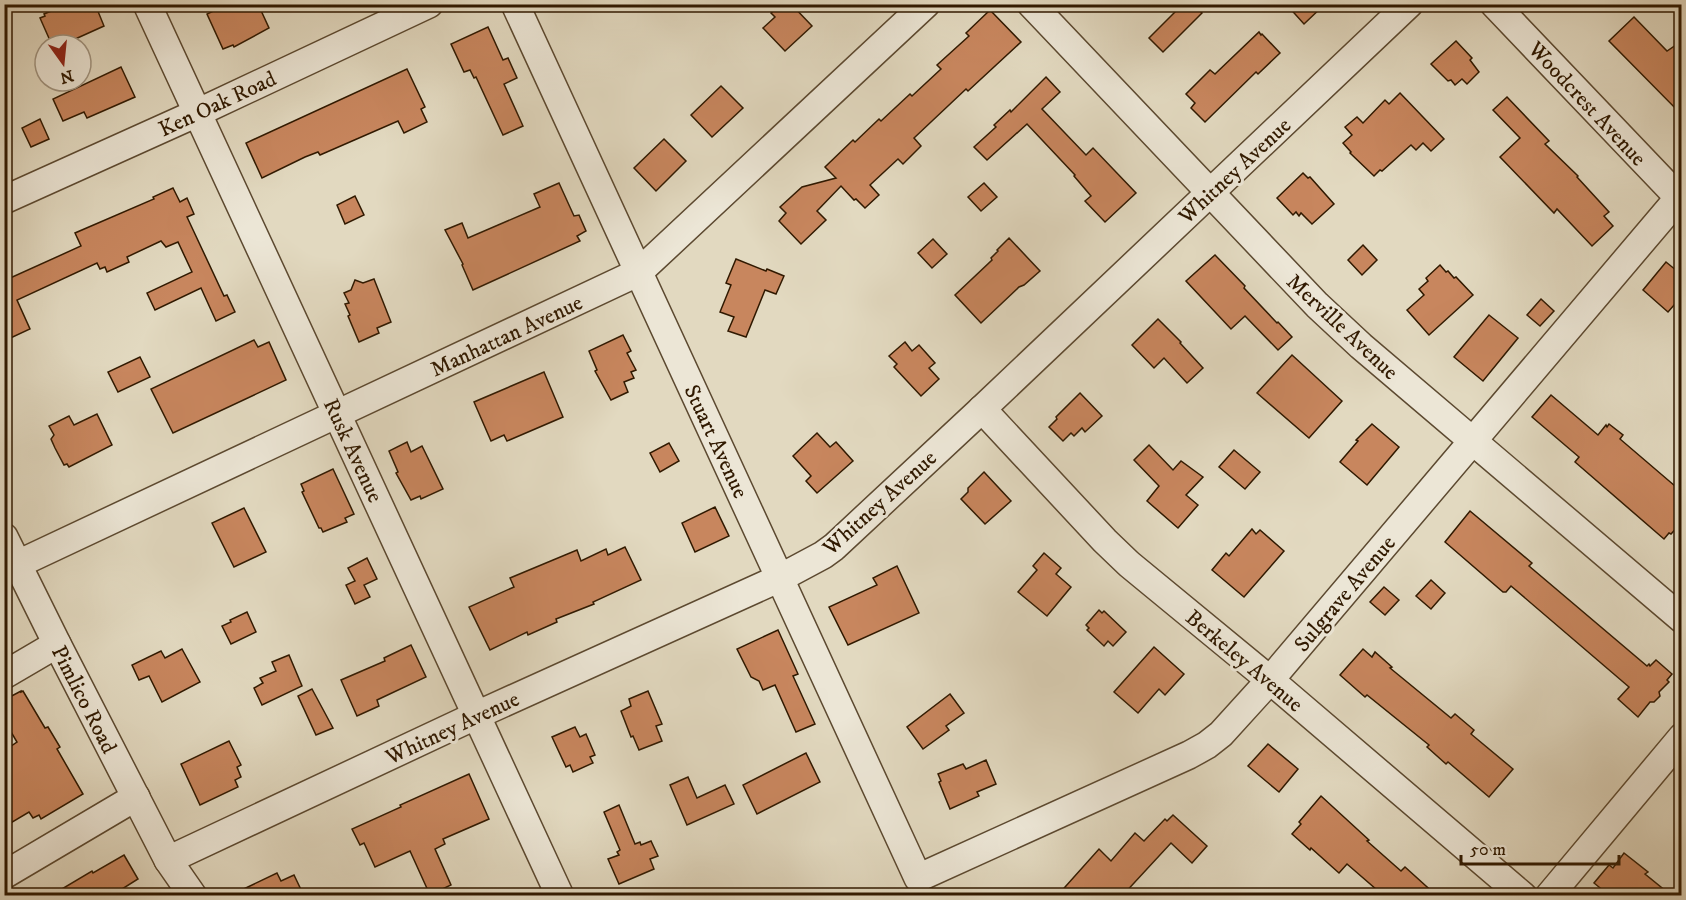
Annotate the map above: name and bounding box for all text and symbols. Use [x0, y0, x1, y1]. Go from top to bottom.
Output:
north arrow [33, 33, 93, 93]
street label: Woodcrest Avenue [1522, 35, 1652, 172]
text: N [58, 65, 76, 88]
street label: Ken Oak Road [155, 65, 281, 143]
street label: Whitney Avenue [1172, 112, 1297, 231]
street label: Merville Avenue [1280, 268, 1404, 386]
street label: Manhattan Avenue [426, 289, 587, 383]
street label: Stuart Avenue [678, 381, 754, 503]
street label: Rusk Avenue [317, 394, 388, 507]
street label: Whitney Avenue [817, 445, 943, 562]
street label: Sulgrave Avenue [1289, 530, 1402, 658]
street label: Berkeley Avenue [1180, 604, 1308, 718]
street label: Pimlico Road [45, 641, 122, 758]
street label: Whitney Avenue [381, 686, 524, 771]
scale bar [1461, 828, 1618, 866]
text: 50 m [1470, 839, 1506, 861]

